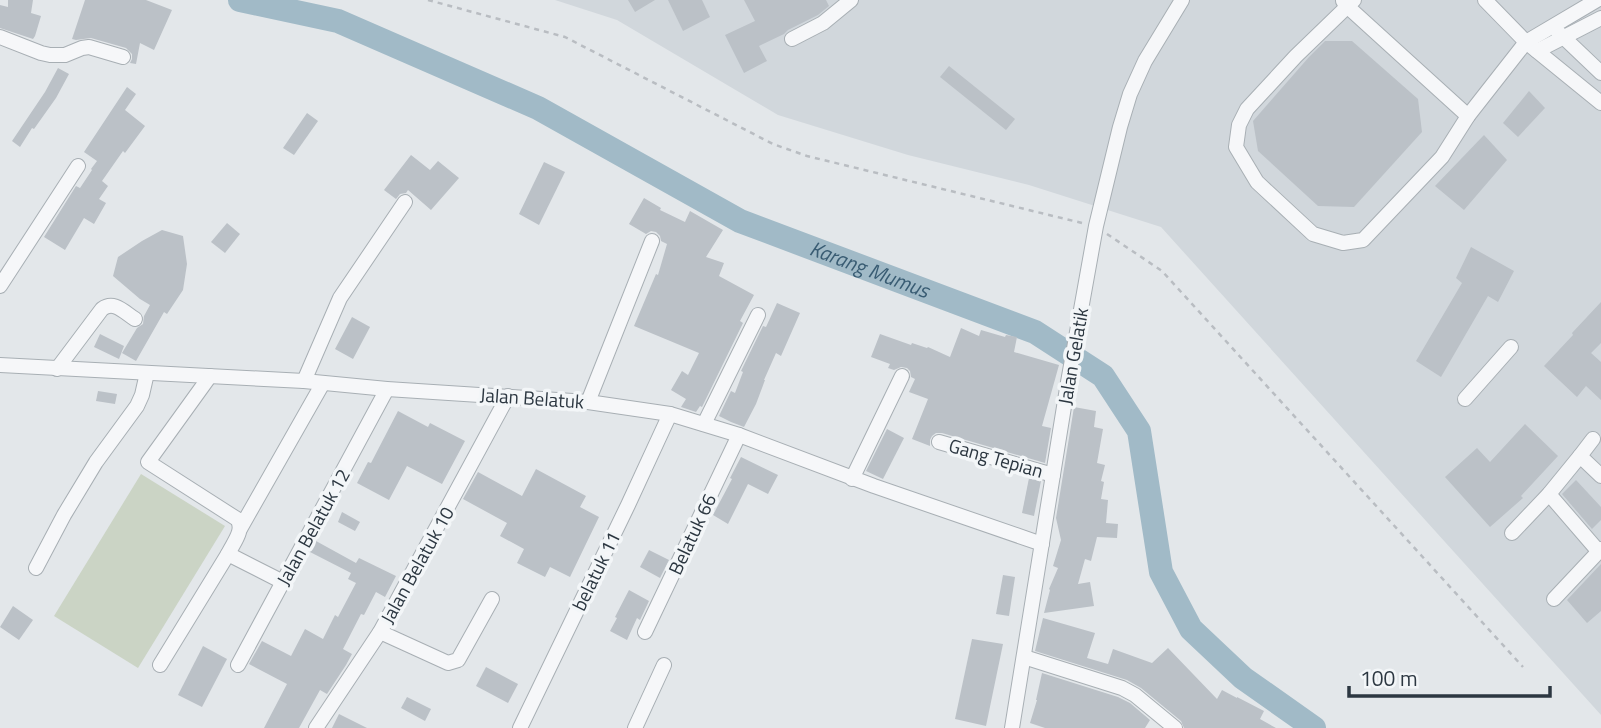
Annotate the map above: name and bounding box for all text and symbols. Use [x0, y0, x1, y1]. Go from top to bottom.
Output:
water label: Karang Mumus [805, 232, 936, 307]
street label: Jalan Gelatik [1050, 305, 1095, 407]
street label: Jalan Belatuk [479, 379, 585, 416]
street label: Gang Tepian [945, 430, 1047, 485]
street label: Jalan Belatuk 12 [268, 463, 357, 591]
street label: Belatuk 66 [660, 488, 723, 579]
street label: Jalan Belatuk 10 [372, 501, 461, 629]
street label: belatuk 11 [564, 526, 627, 615]
scale bar [1349, 654, 1550, 698]
text: 100 m [1360, 662, 1417, 694]

